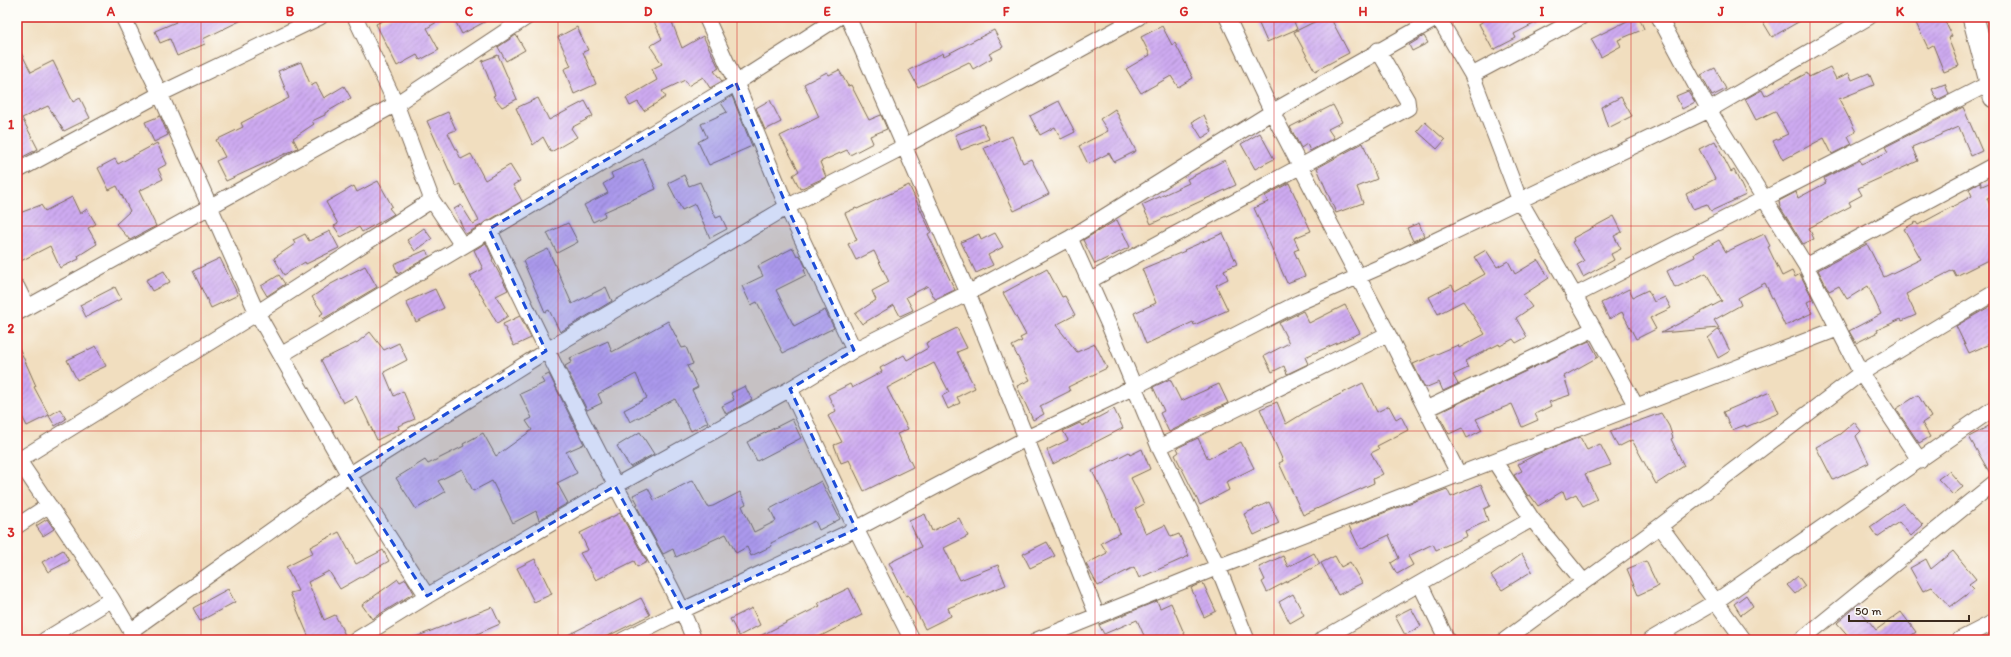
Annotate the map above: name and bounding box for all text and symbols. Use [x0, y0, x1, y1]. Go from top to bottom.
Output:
text: A [106, 4, 116, 19]
text: B [286, 4, 295, 19]
text: C [465, 4, 474, 19]
text: D [644, 4, 653, 19]
text: E [823, 4, 831, 19]
text: F [1003, 4, 1010, 19]
text: G [1180, 4, 1189, 19]
text: H [1359, 4, 1368, 19]
text: I [1540, 4, 1545, 19]
text: J [1717, 4, 1725, 19]
text: K [1896, 4, 1905, 19]
text: 1 [8, 117, 14, 132]
text: 2 [8, 321, 15, 336]
text: 3 [7, 525, 15, 540]
scale bar [1849, 597, 1969, 623]
text: 50 m [1855, 604, 1881, 618]

